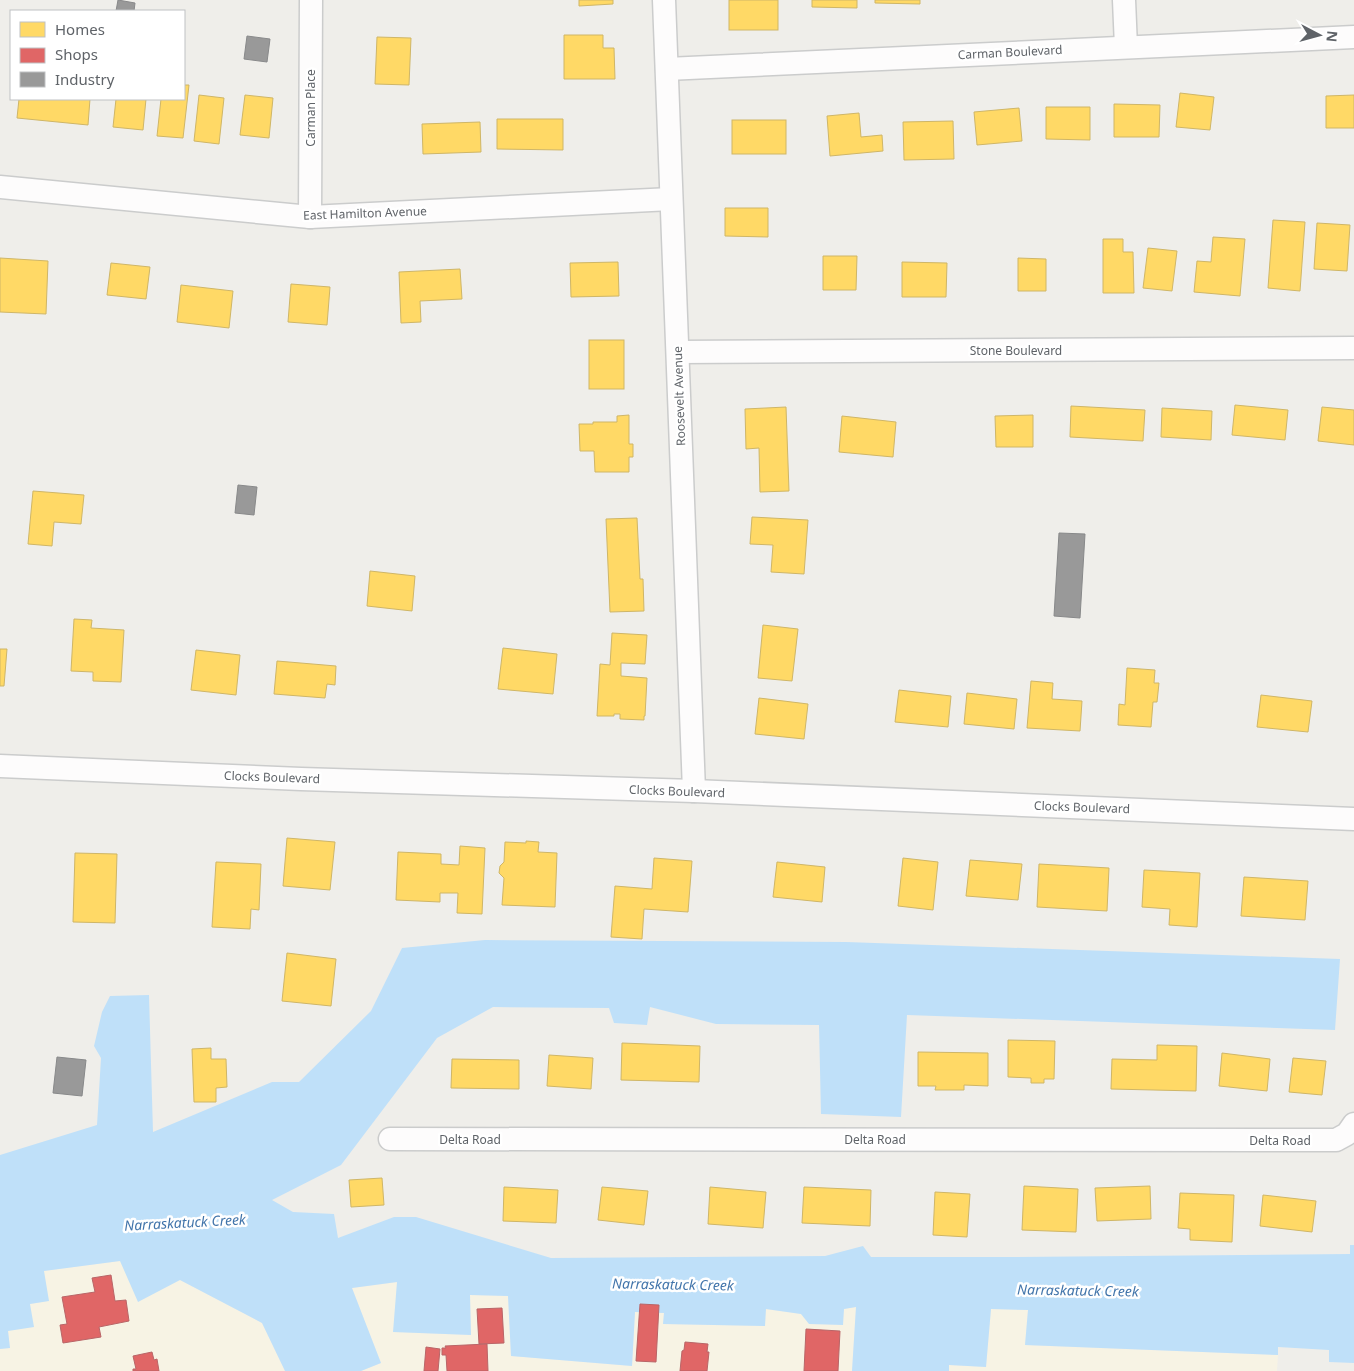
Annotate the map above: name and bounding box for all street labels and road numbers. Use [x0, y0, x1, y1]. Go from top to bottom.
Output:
street label: Carman Boulevard [957, 41, 1063, 63]
street label: Carman Place [302, 69, 319, 147]
street label: East Hamilton Avenue [303, 202, 427, 224]
street label: Stone Boulevard [970, 342, 1062, 359]
street label: Roosevelt Avenue [669, 346, 689, 446]
street label: Clocks Boulevard [224, 767, 320, 787]
street label: Clocks Boulevard [629, 781, 725, 801]
street label: Clocks Boulevard [1034, 797, 1130, 817]
street label: Delta Road [439, 1131, 501, 1148]
street label: Delta Road [844, 1131, 906, 1148]
street label: Delta Road [1249, 1132, 1311, 1149]

